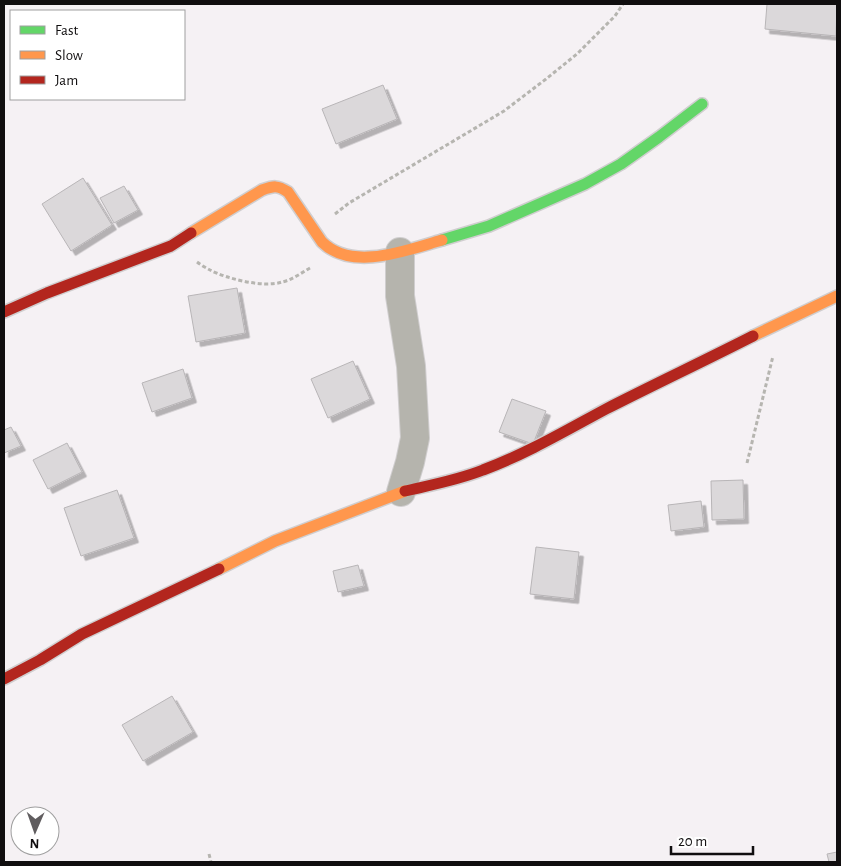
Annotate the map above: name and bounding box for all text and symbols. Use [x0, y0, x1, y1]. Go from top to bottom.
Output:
legend [10, 10, 185, 100]
text: Fast [55, 23, 79, 38]
text: Slow [55, 48, 83, 63]
text: Jam [55, 73, 78, 88]
north arrow [10, 806, 60, 856]
scale bar [671, 824, 754, 856]
text: 20 m [678, 834, 707, 849]
text: N [29, 836, 40, 850]

